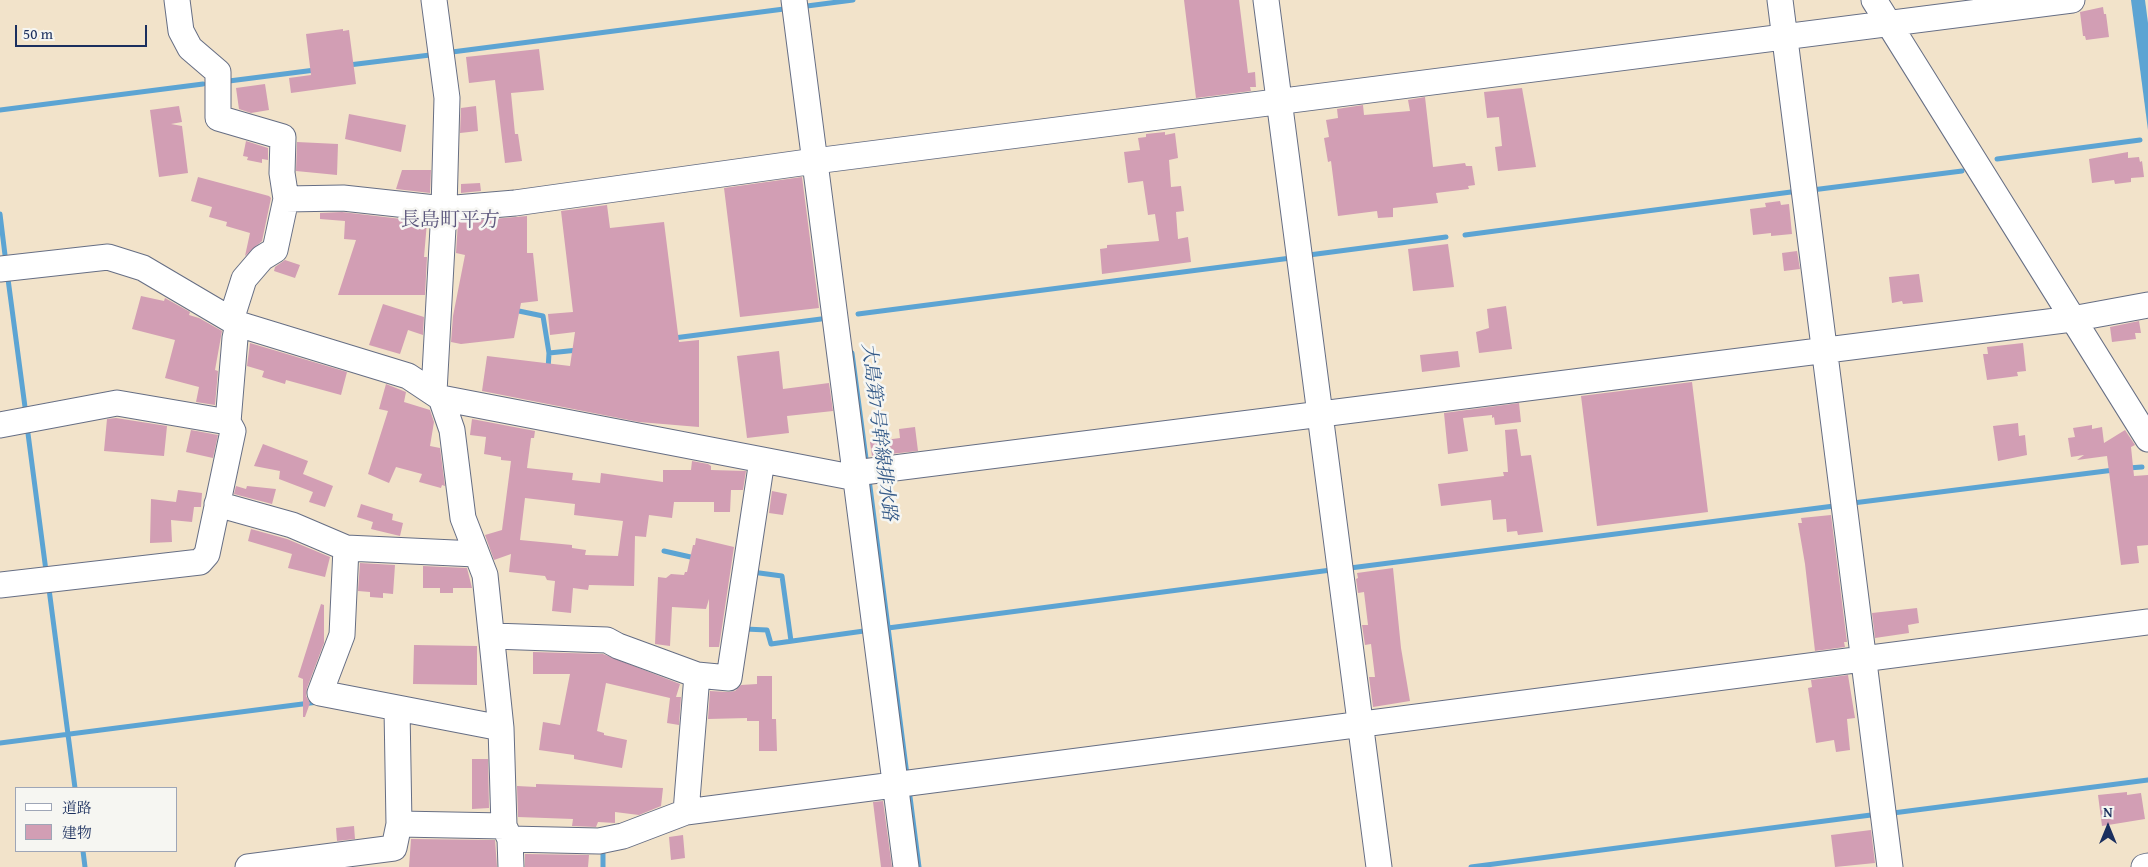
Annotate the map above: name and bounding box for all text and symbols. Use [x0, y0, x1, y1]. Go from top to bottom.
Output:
scale bar [18, 15, 150, 47]
text: 50 m [23, 23, 53, 44]
district label: 長島町平方 [400, 209, 500, 233]
water label: 大島第7号幹線排水路 [856, 342, 900, 522]
legend [15, 787, 178, 852]
text: 道路 [62, 797, 92, 818]
north arrow [2083, 802, 2133, 852]
text: N [2103, 802, 2113, 822]
text: 建物 [62, 822, 92, 843]

